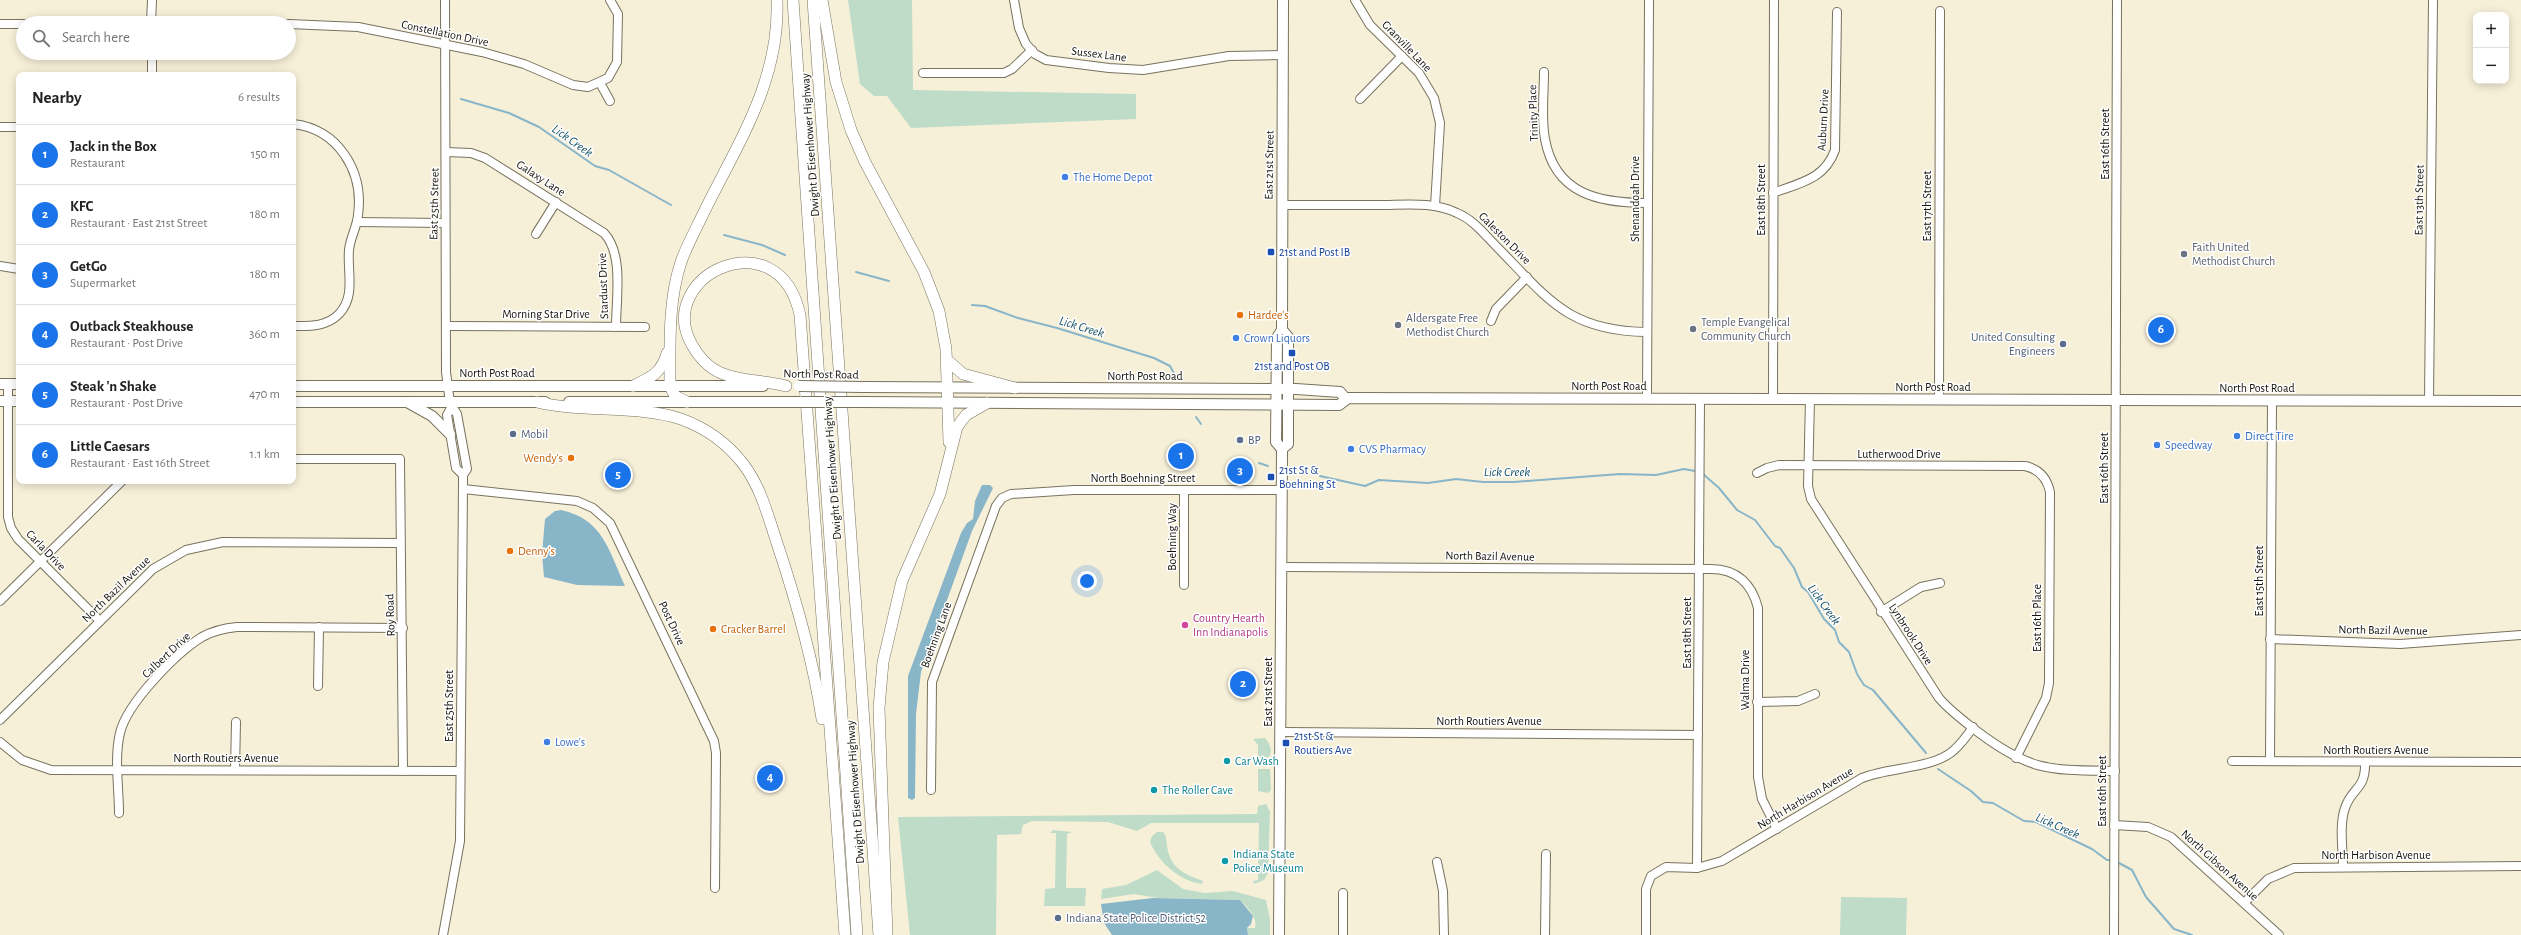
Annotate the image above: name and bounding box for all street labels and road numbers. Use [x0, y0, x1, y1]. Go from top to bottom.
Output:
street label: Constellation Drive [400, 18, 490, 48]
street label: Granville Lane [1380, 18, 1434, 74]
street label: Sussex Lane [1071, 45, 1127, 63]
street label: Dwight D Eisenhower Highway [799, 73, 822, 217]
street label: Trinity Place [1526, 84, 1541, 142]
street label: Auburn Drive [1815, 89, 1831, 151]
street label: East 16th Street [2099, 108, 2111, 180]
street label: East 21st Street [1262, 130, 1276, 200]
street label: Shenandoah Drive [1629, 156, 1641, 242]
street label: Galaxy Lane [514, 158, 568, 199]
street label: East 18th Street [1755, 164, 1767, 236]
street label: East 13th Street [2412, 164, 2426, 235]
street label: East 25th Street [427, 168, 441, 240]
street label: East 17th Street [1921, 170, 1933, 241]
street label: Galeston Drive [1477, 210, 1533, 266]
street label: Stardust Drive [596, 253, 610, 319]
street label: Morning Star Drive [502, 308, 590, 320]
street label: North Post Road [459, 367, 535, 379]
street label: North Post Road [783, 367, 859, 381]
street label: North Post Road [1107, 370, 1183, 382]
street label: North Post Road [1571, 380, 1647, 392]
street label: North Post Road [1895, 381, 1971, 393]
street label: North Post Road [2219, 382, 2295, 394]
street label: Dwight D Eisenhower Highway [821, 396, 844, 540]
street label: East 16th Street [2098, 432, 2110, 504]
street label: Lutherwood Drive [1857, 448, 1941, 460]
street label: North Boehning Street [1091, 472, 1196, 484]
street label: Boehning Way [1166, 503, 1179, 571]
street label: Carla Drive [24, 527, 68, 573]
street label: East 15th Street [2253, 545, 2265, 616]
street label: North Bazil Avenue [1445, 549, 1535, 563]
street label: North Bazil Avenue [80, 554, 152, 624]
street label: East 16th Place [2031, 584, 2043, 652]
street label: Roy Road [383, 593, 398, 637]
street label: East 18th Street [1681, 597, 1693, 669]
street label: Post Drive [657, 599, 687, 647]
street label: Boehning Lane [919, 600, 953, 670]
street label: Lynbrook Drive [1886, 601, 1935, 667]
street label: North Bazil Avenue [2338, 623, 2428, 637]
street label: Calbert Drive [140, 630, 192, 680]
street label: Walma Drive [1739, 650, 1751, 710]
street label: East 21st Street [1262, 657, 1274, 727]
street label: East 25th Street [443, 670, 455, 742]
street label: North Routiers Avenue [1436, 715, 1542, 727]
street label: Dwight D Eisenhower Highway [844, 720, 867, 864]
street label: North Routiers Avenue [2323, 744, 2429, 756]
street label: North Routiers Avenue [173, 752, 279, 764]
street label: East 16th Street [2096, 755, 2108, 827]
street label: North Harbison Avenue [1755, 765, 1855, 831]
street label: North Gibson Avenue [2179, 827, 2261, 903]
street label: North Harbison Avenue [2321, 849, 2431, 861]

